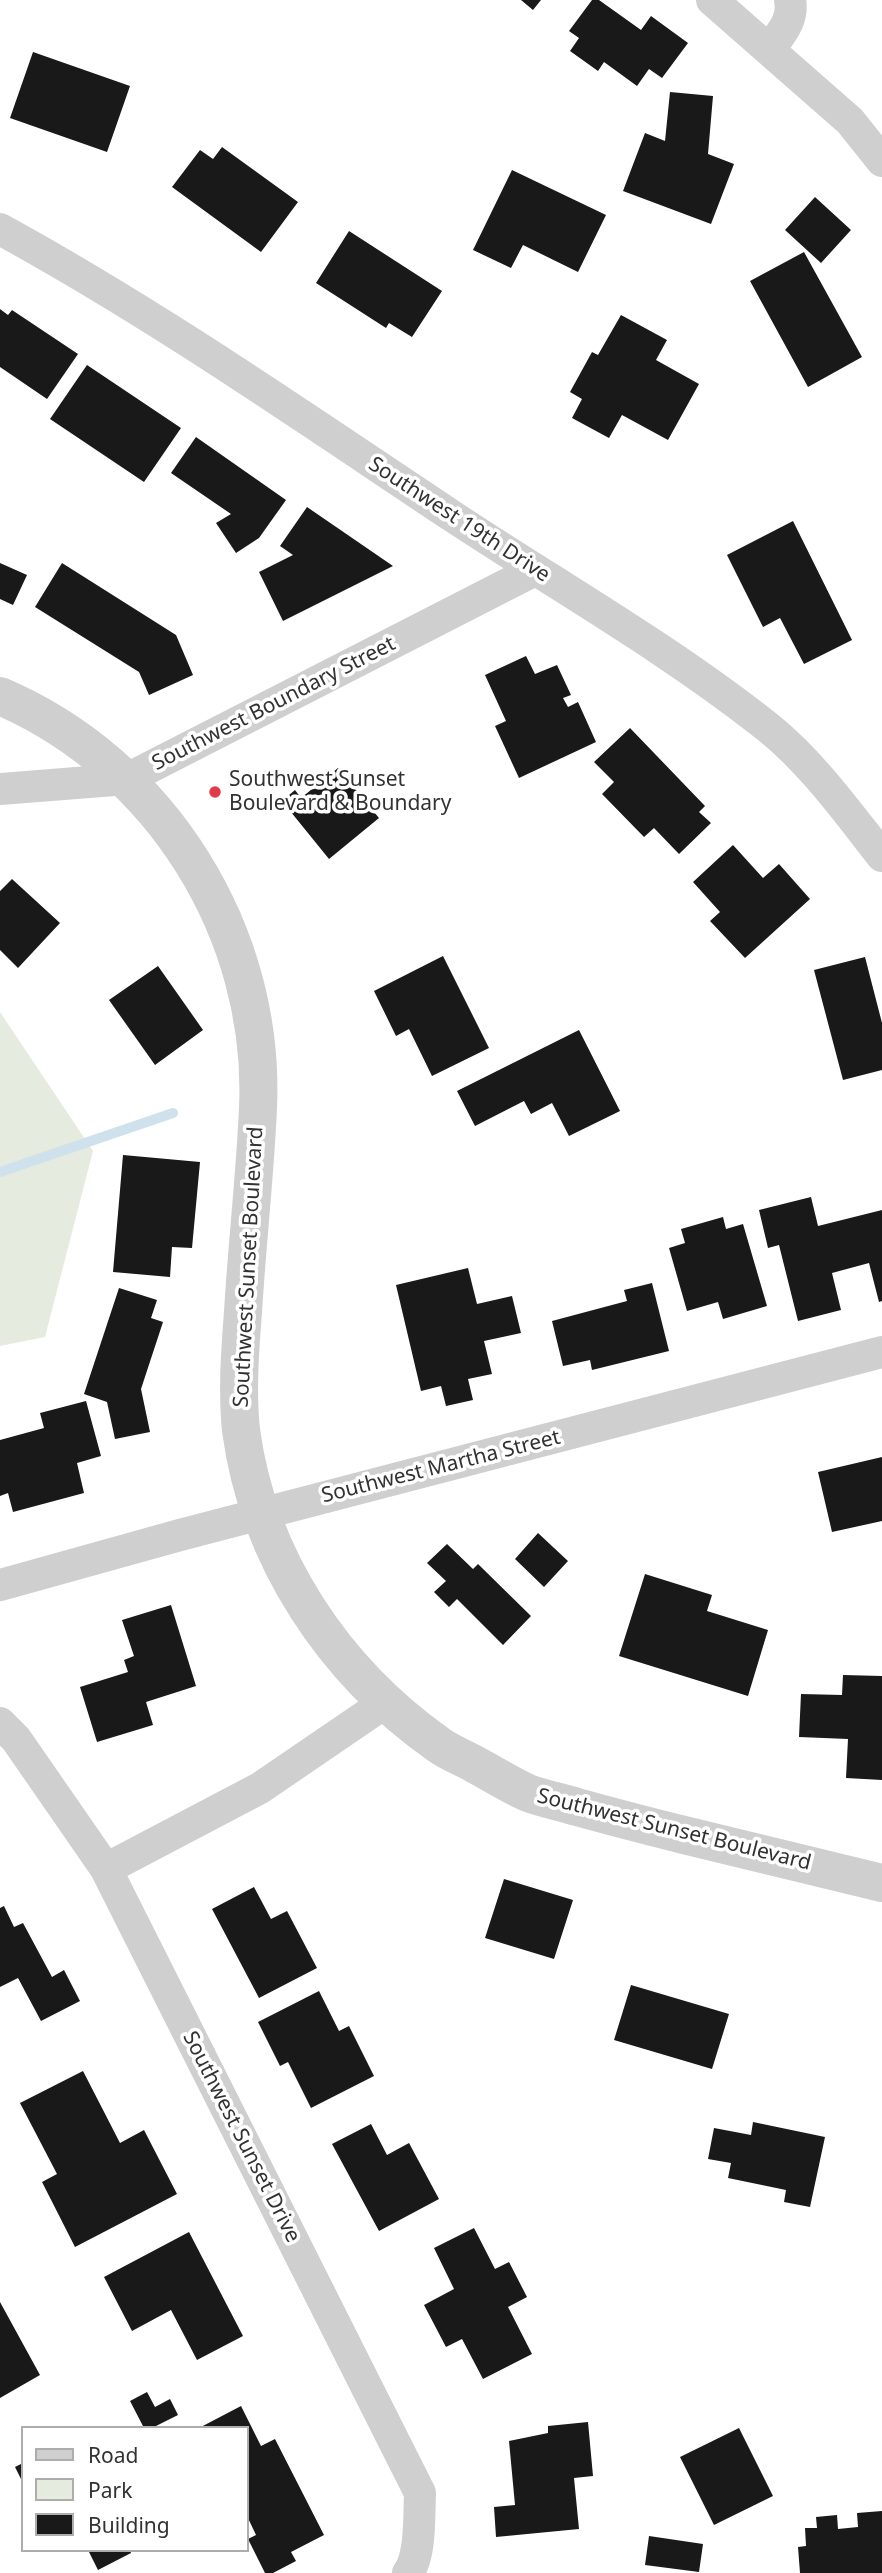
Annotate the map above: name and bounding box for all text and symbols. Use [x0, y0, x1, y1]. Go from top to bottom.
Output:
street label: Southwest 19th Drive [364, 452, 554, 588]
street label: Southwest Boundary Street [148, 632, 400, 776]
place label: Southwest Sunset Boulevard & Boundary [229, 767, 451, 817]
marker: Southwest Sunset Boulevard & Boundary [207, 784, 223, 800]
street label: Southwest Sunset Boulevard [229, 1126, 269, 1408]
street label: Southwest Martha Street [319, 1425, 563, 1509]
street label: Southwest Sunset Boulevard [534, 1784, 814, 1876]
street label: Southwest Sunset Drive [177, 2027, 305, 2247]
legend [21, 2426, 248, 2552]
text: Road [88, 2441, 138, 2469]
text: Park [88, 2476, 132, 2504]
text: Building [88, 2511, 170, 2539]

